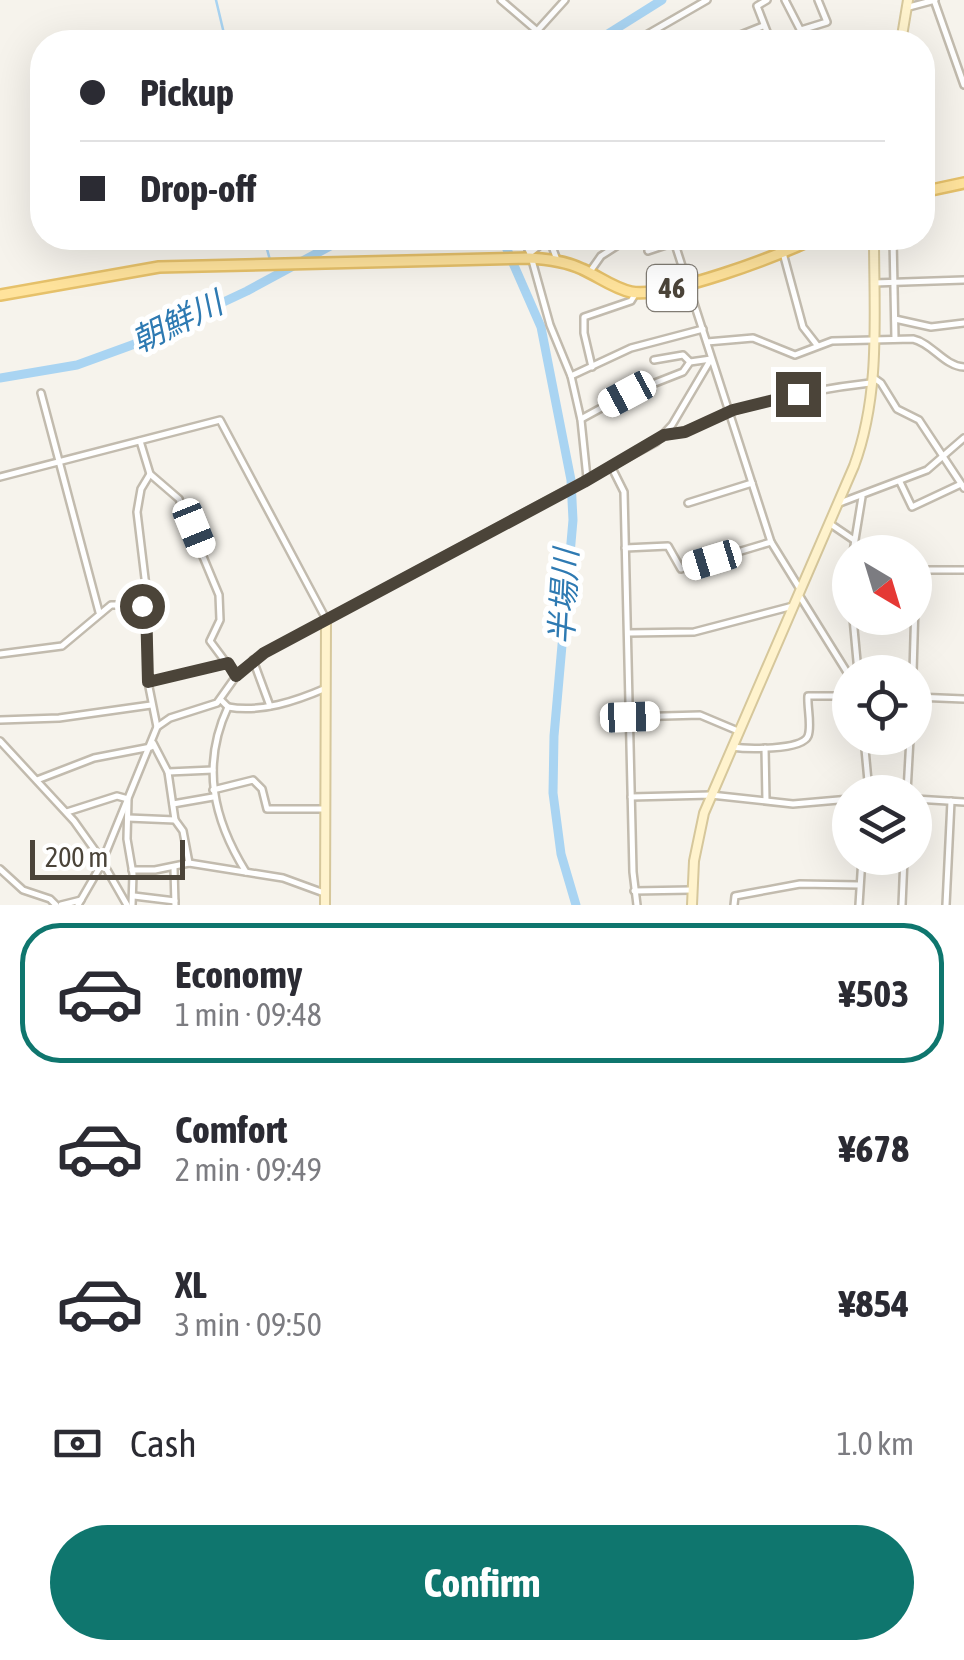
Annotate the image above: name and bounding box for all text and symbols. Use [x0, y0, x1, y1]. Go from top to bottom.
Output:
text: Pickup [140, 71, 234, 114]
text: Drop-off [140, 167, 256, 210]
road number: 46 [647, 265, 697, 311]
water label: 朝鮮川 [126, 283, 231, 359]
car [593, 367, 661, 421]
route end [776, 372, 821, 417]
car [169, 495, 219, 561]
north arrow [832, 535, 932, 635]
map controls [832, 535, 932, 875]
car [679, 537, 745, 583]
water label: 半場川 [543, 545, 585, 646]
route start [120, 584, 165, 629]
button: locate [832, 655, 932, 755]
car [599, 701, 661, 733]
button: layers [832, 775, 932, 875]
scale bar [30, 835, 185, 880]
text: 200 m [45, 841, 108, 873]
icon: car [55, 948, 145, 1038]
text: Economy [175, 953, 302, 996]
text: ¥503 [839, 972, 909, 1015]
text: 1 min · 09:48 [175, 996, 322, 1033]
icon: car [55, 1103, 145, 1193]
text: Comfort [175, 1108, 287, 1151]
text: ¥678 [839, 1127, 909, 1170]
text: 2 min · 09:49 [175, 1151, 322, 1188]
icon: car [55, 1258, 145, 1348]
text: XL [175, 1263, 207, 1306]
text: ¥854 [839, 1282, 909, 1325]
text: 3 min · 09:50 [175, 1306, 322, 1343]
icon: cash [50, 1416, 105, 1471]
text: Cash [130, 1422, 197, 1465]
text: 1.0 km [837, 1425, 914, 1462]
button: Confirm [50, 1525, 914, 1640]

